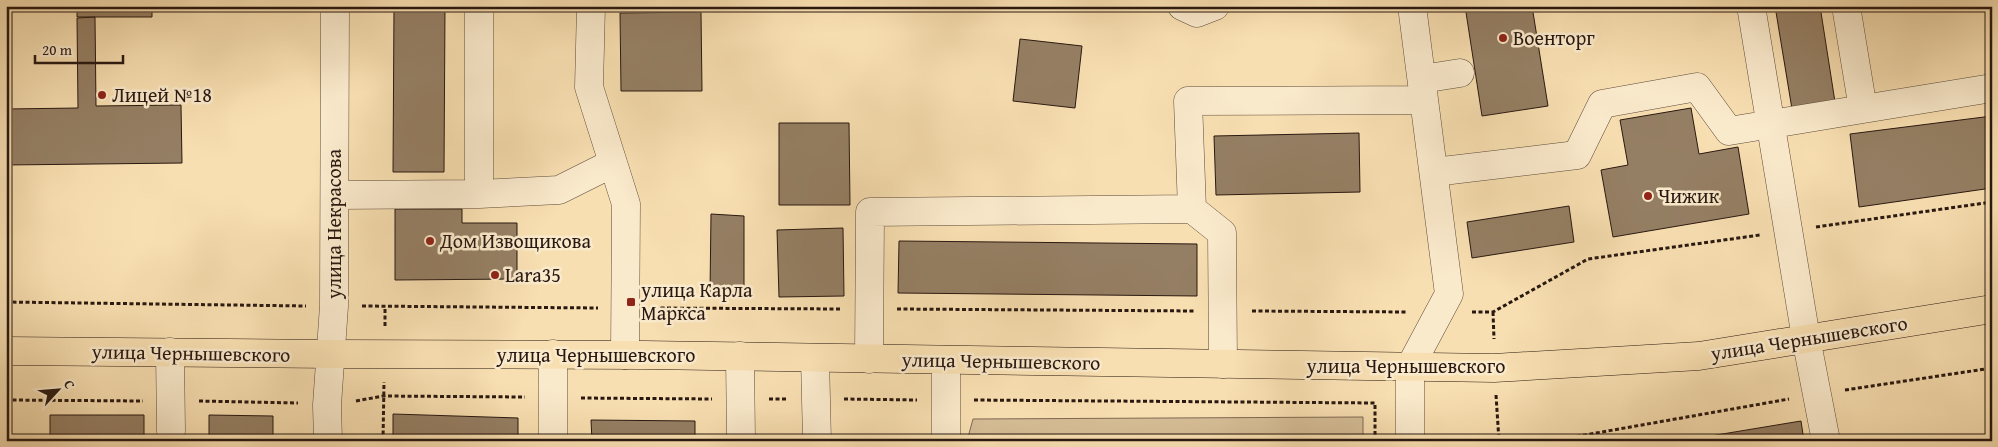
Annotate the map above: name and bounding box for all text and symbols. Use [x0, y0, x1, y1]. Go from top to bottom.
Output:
place label: Военторг [1513, 23, 1595, 52]
scale bar [35, 32, 122, 64]
marker: Военторг [1497, 32, 1509, 44]
text: 20 m [42, 39, 73, 60]
place label: Лицей №18 [112, 80, 212, 109]
marker: Лицей №18 [96, 89, 108, 101]
street label: улица Некрасова [319, 148, 348, 300]
place label: Чижик [1658, 181, 1720, 210]
marker: Чижик [1642, 190, 1654, 202]
place label: Дом Извощикова [439, 226, 592, 255]
marker: Дом Извощикова [424, 235, 436, 247]
place label: Lara35 [505, 260, 561, 289]
marker: Lara35 [489, 269, 501, 281]
place label: улица Карла Маркса [640, 275, 753, 327]
marker: улица Карла Маркса [625, 296, 637, 308]
street label: улица Чернышевского [1707, 308, 1909, 368]
street label: улица Чернышевского [90, 336, 291, 369]
street label: улица Чернышевского [496, 340, 695, 369]
street label: улица Чернышевского [900, 344, 1101, 377]
street label: улица Чернышевского [1306, 351, 1505, 380]
north arrow [32, 364, 82, 414]
text: С [59, 376, 80, 392]

